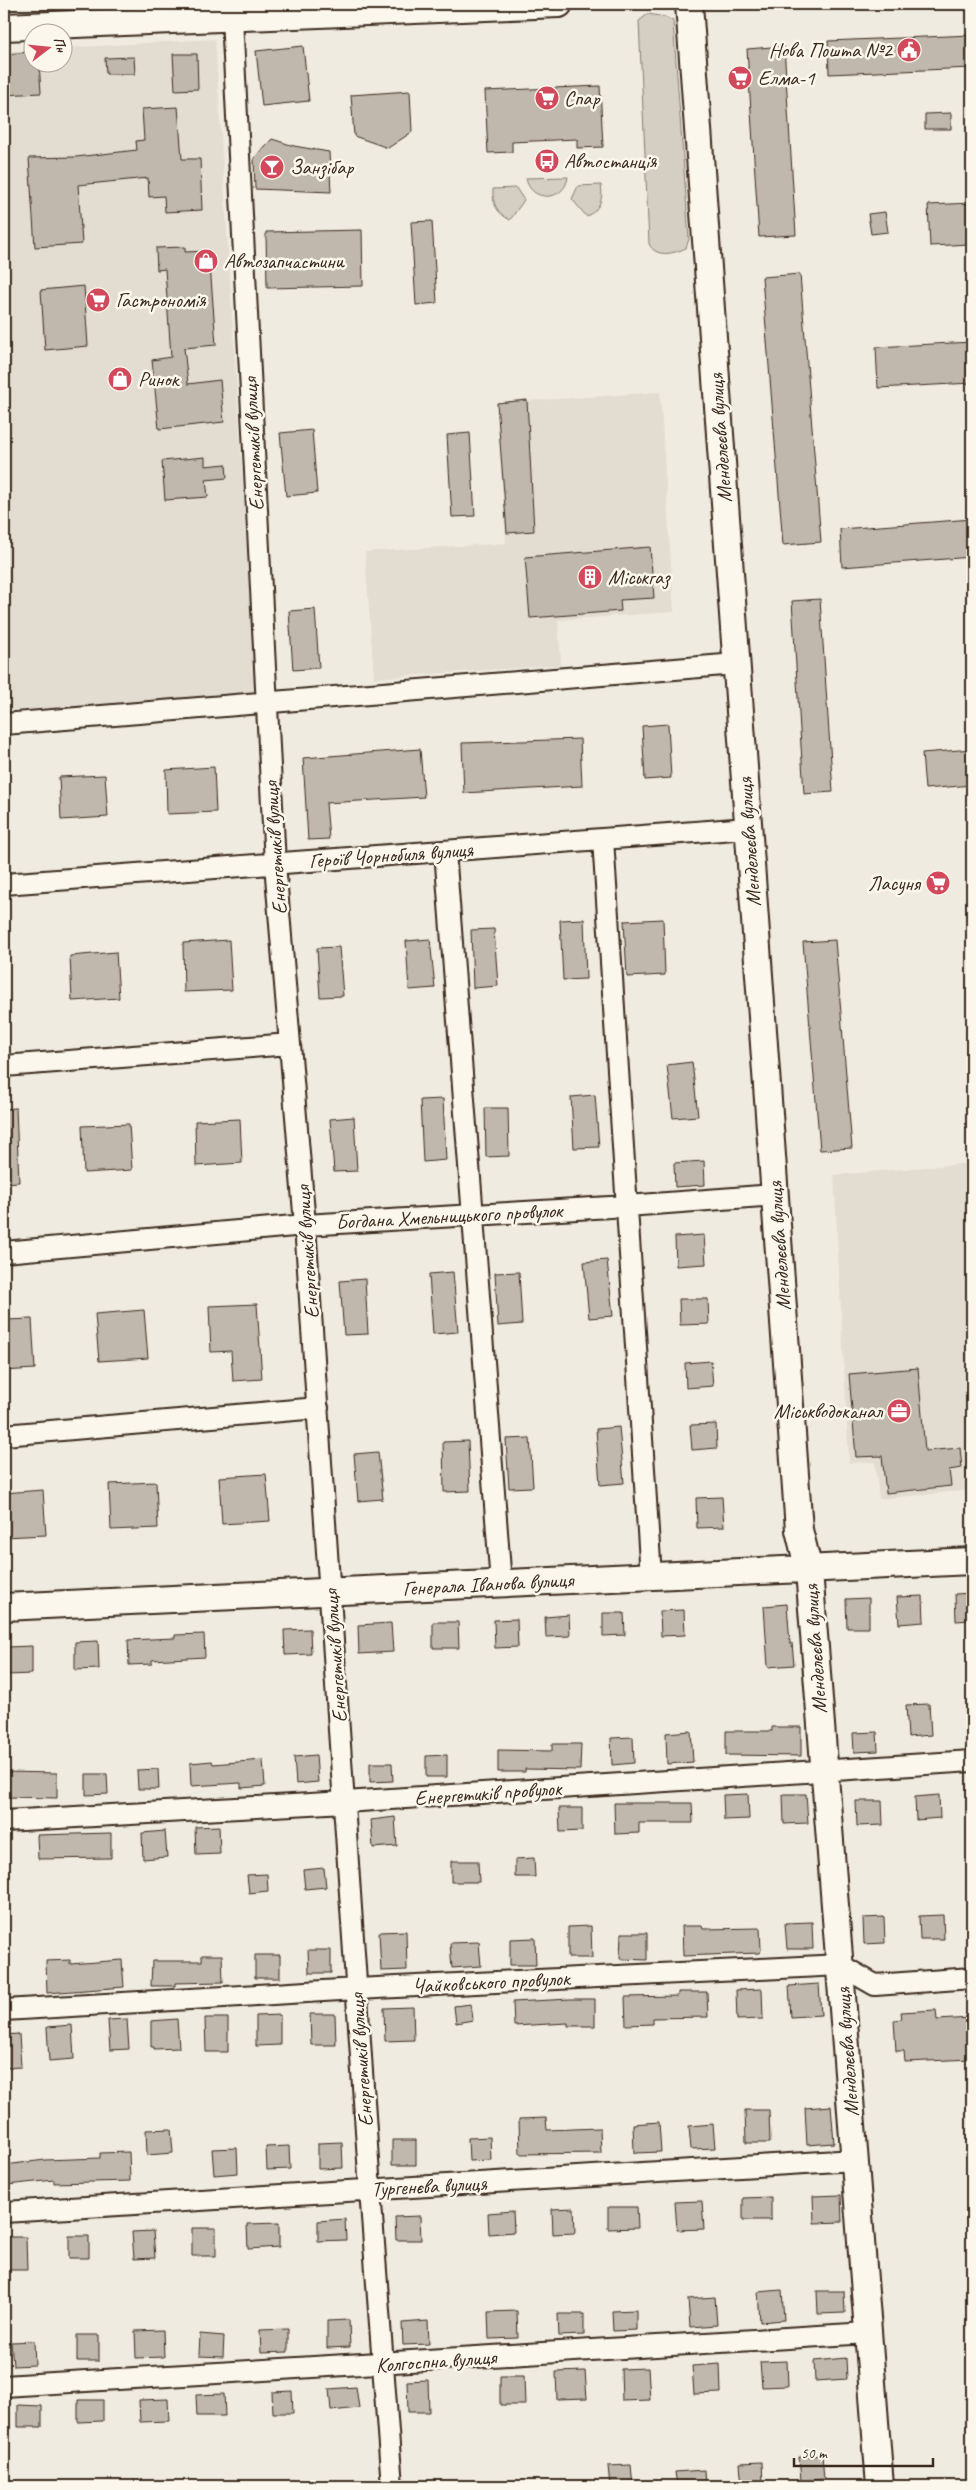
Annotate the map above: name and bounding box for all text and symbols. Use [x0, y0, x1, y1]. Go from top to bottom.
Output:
north arrow [22, 22, 72, 72]
text: Пн [50, 35, 70, 55]
place label: Нова Пошта №2 [769, 37, 894, 63]
public building icon: Нова Пошта №2 [896, 37, 922, 63]
supermarket icon: Елма-1 [727, 65, 753, 91]
place label: Елма-1 [758, 65, 816, 91]
supermarket icon: Спар [534, 85, 560, 111]
place label: Спар [564, 85, 600, 111]
bus stop icon: Автостанція [534, 148, 560, 174]
place label: Автостанція [564, 148, 658, 174]
bar icon: Занзібар [259, 154, 285, 180]
place label: Занзібар [290, 154, 354, 180]
shop icon: Автозапчастини [193, 248, 219, 274]
place label: Автозапчастини [224, 248, 345, 274]
supermarket icon: Гастрономія [85, 287, 111, 313]
place label: Гастрономія [116, 287, 207, 313]
shop icon: Ринок [107, 366, 133, 392]
place label: Ринок [138, 366, 181, 392]
street label: Менделєєва вулиця [702, 371, 737, 503]
street label: Енергетиків вулиця [236, 375, 269, 511]
building icon: Міськгаз [577, 564, 603, 590]
place label: Міськгаз [608, 564, 671, 590]
street label: Менделєєва вулиця [731, 775, 766, 907]
street label: Енергетиків вулиця [257, 779, 293, 915]
street label: Героїв Чорнобиля вулиця [308, 836, 475, 874]
place label: Ласуня [868, 870, 922, 896]
supermarket icon: Ласуня [925, 870, 951, 896]
street label: Менделєєва вулиця [761, 1179, 796, 1311]
street label: Енергетиків вулиця [289, 1183, 325, 1319]
street label: Богдана Хмельницького провулок [335, 1197, 565, 1235]
place label: Міськводоканал [774, 1398, 884, 1424]
office icon: Міськводоканал [886, 1398, 912, 1424]
street label: Генерала Іванова вулиця [402, 1566, 576, 1601]
street label: Менделєєва вулиця [797, 1582, 832, 1714]
street label: Енергетиків вулиця [317, 1587, 353, 1723]
street label: Енергетиків провулок [414, 1775, 564, 1811]
street label: Чайковського провулок [412, 1965, 573, 1999]
street label: Менделєєва вулиця [829, 1985, 864, 2117]
street label: Енергетиків вулиця [343, 1991, 379, 2127]
street label: Тургенєва вулиця [371, 2170, 489, 2202]
street label: Колгоспна вулиця [375, 2344, 499, 2378]
scale bar [794, 2435, 932, 2467]
text: 50 m [801, 2444, 828, 2463]

